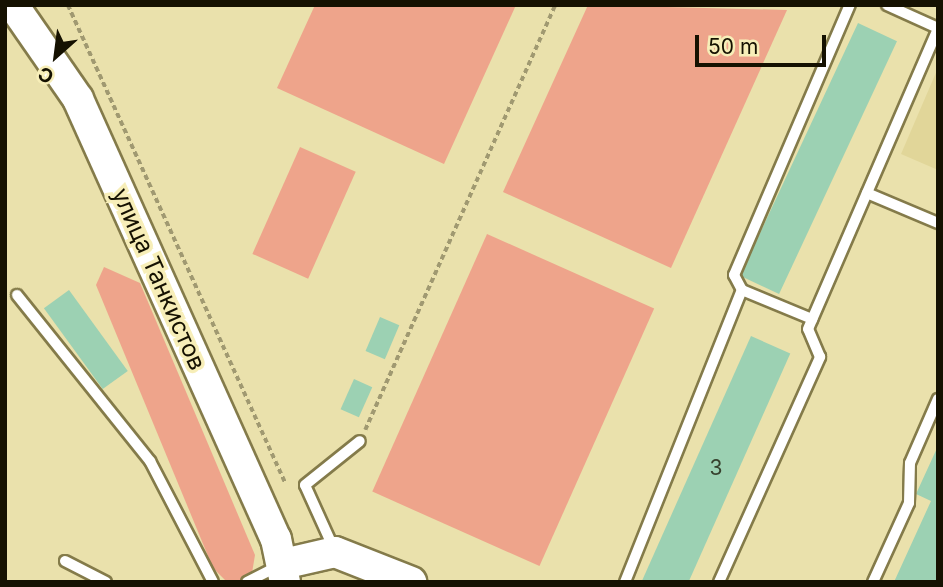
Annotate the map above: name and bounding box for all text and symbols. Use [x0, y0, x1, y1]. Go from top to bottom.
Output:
north arrow [21, 21, 91, 91]
scale bar [698, 21, 829, 65]
text: 50 m [708, 34, 758, 59]
text: С [34, 62, 58, 88]
street label: улица Танкистов [106, 184, 212, 374]
house number: 3 [710, 455, 722, 481]

